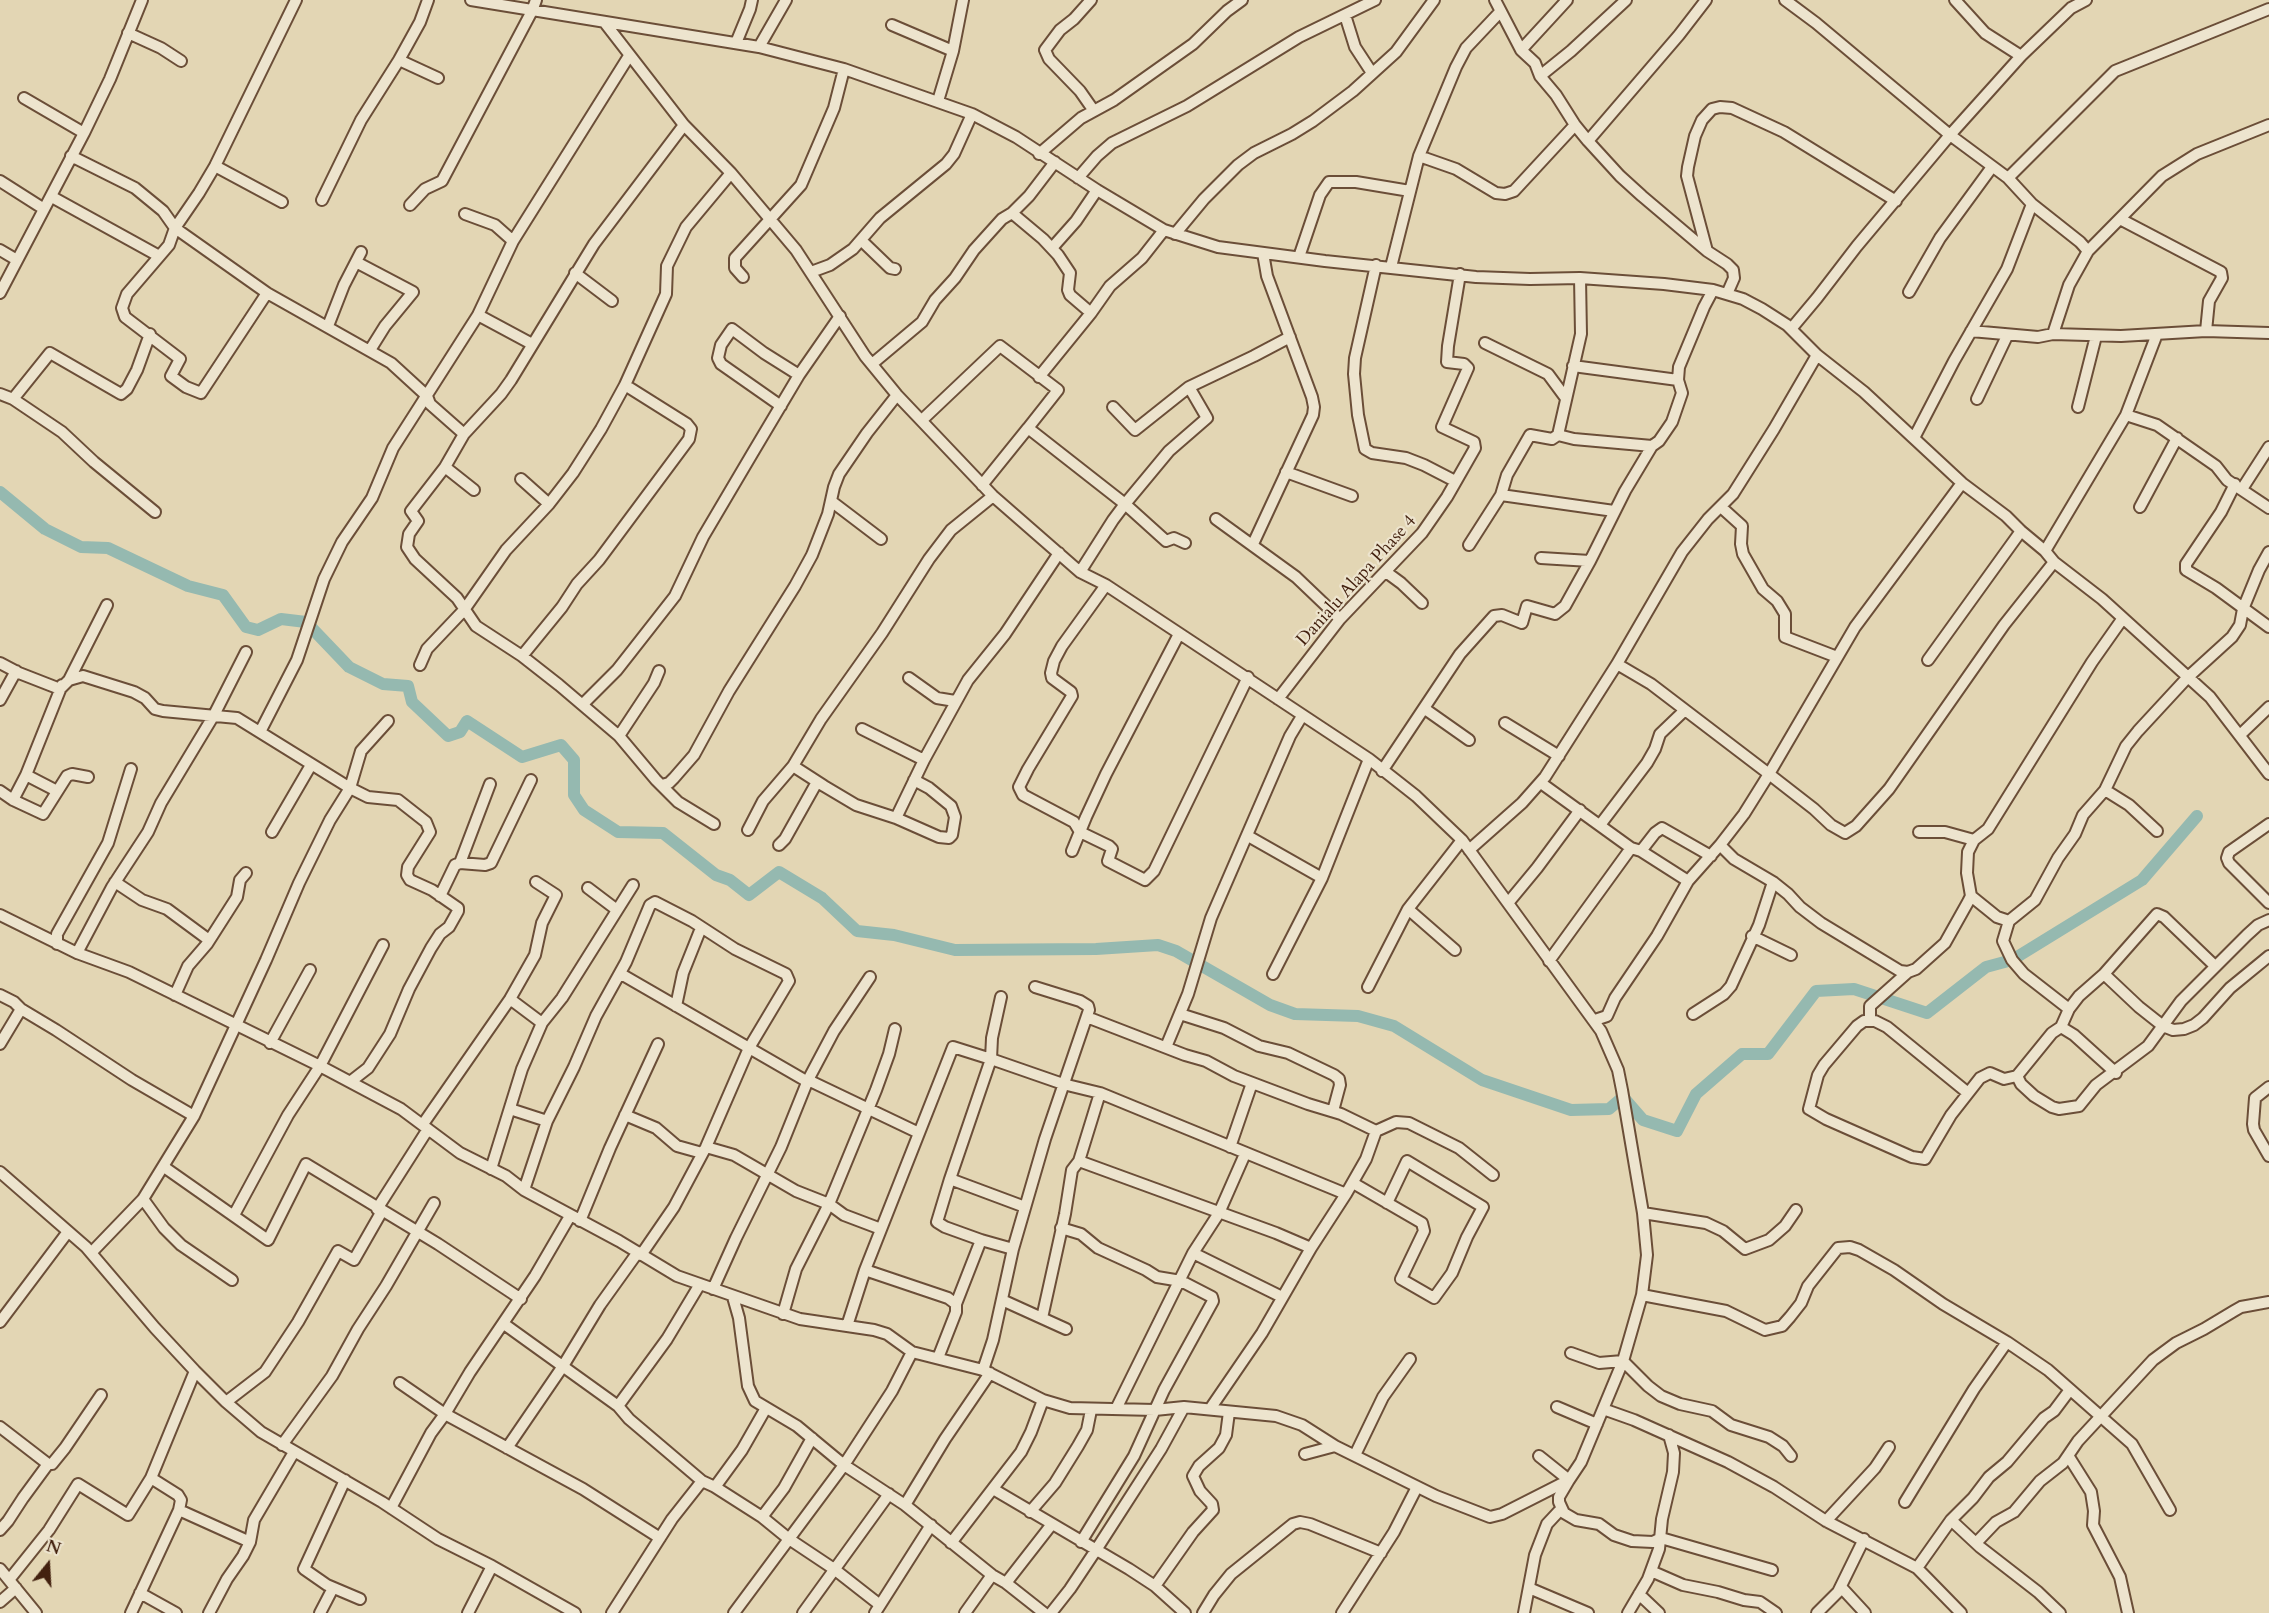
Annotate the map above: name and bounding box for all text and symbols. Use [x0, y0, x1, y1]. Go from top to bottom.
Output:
street label: Danialu Alapa Phase 4 [1293, 511, 1421, 651]
north arrow [18, 1535, 78, 1595]
text: N [44, 1535, 64, 1560]

